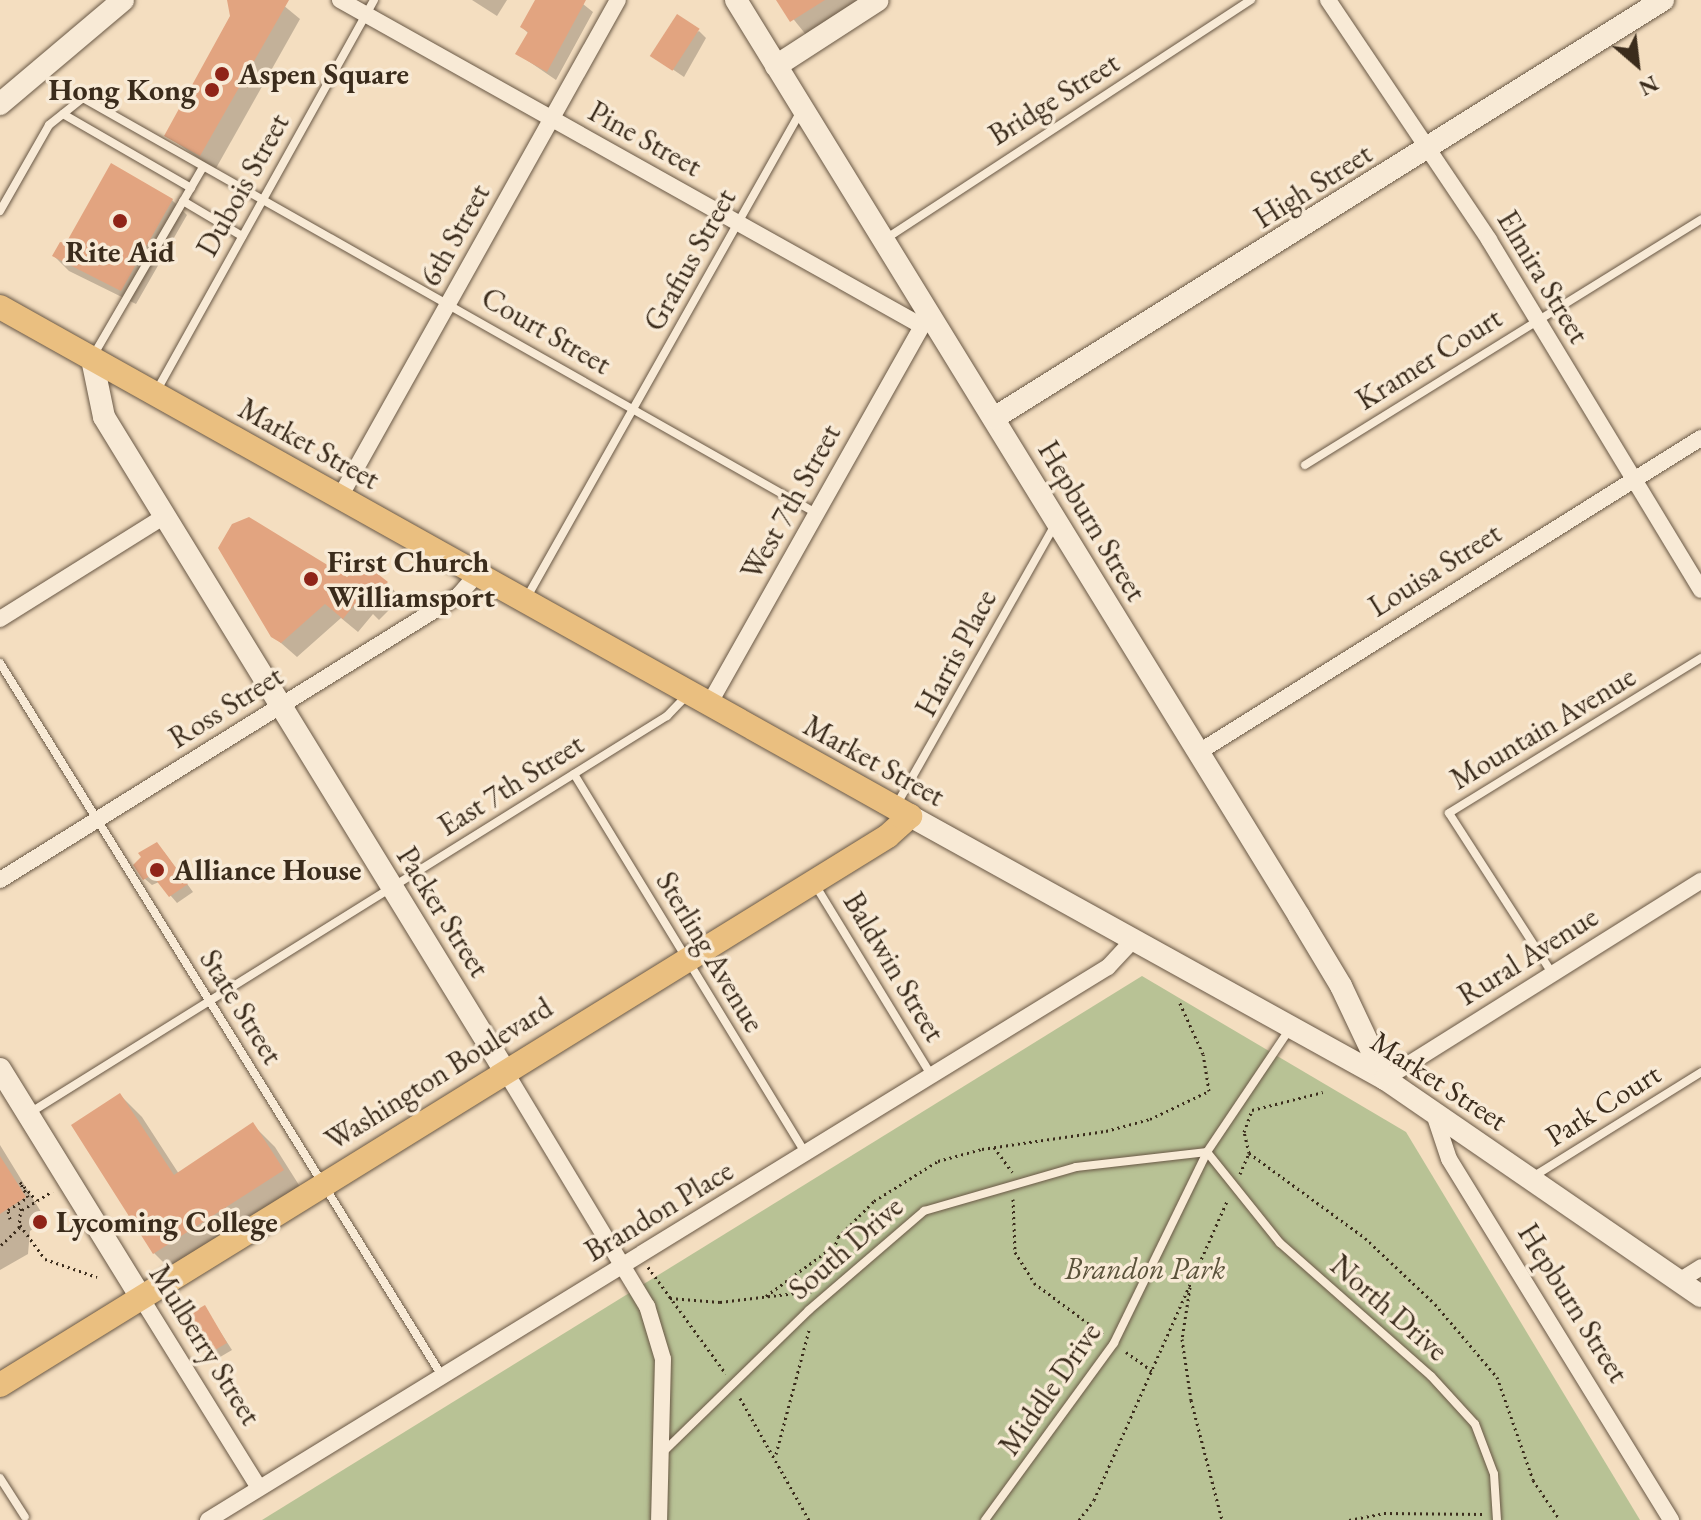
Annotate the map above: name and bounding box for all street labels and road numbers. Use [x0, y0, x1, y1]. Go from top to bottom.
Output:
street label: Bridge Street [982, 45, 1126, 153]
street label: Pine Street [582, 93, 708, 185]
street label: Dubois Street [189, 107, 297, 263]
street label: High Street [1247, 136, 1379, 236]
street label: 6th Street [412, 178, 498, 292]
street label: Grafius Street [636, 183, 744, 337]
street label: Elmira Street [1489, 204, 1597, 350]
street label: Court Street [475, 280, 617, 382]
street label: Kramer Court [1350, 300, 1508, 418]
street label: Market Street [232, 391, 386, 497]
street label: West 7th Street [733, 418, 849, 586]
street label: Hepburn Street [1030, 434, 1154, 608]
street label: Louisa Street [1362, 515, 1508, 625]
street label: Harris Place [908, 583, 1004, 723]
street label: Ross Street [162, 658, 290, 756]
street label: Mountain Avenue [1444, 659, 1642, 797]
street label: Market Street [797, 708, 951, 814]
street label: East 7th Street [432, 726, 590, 844]
street label: Packer Street [389, 840, 497, 984]
street label: Sterling Avenue [648, 865, 772, 1039]
street label: Baldwin Street [835, 886, 953, 1048]
street label: Rural Avenue [1451, 899, 1605, 1013]
street label: State Street [192, 943, 290, 1071]
street label: Washington Boulevard [319, 990, 559, 1158]
street label: Market Street [1364, 1024, 1514, 1138]
street label: Park Court [1539, 1056, 1667, 1154]
street label: Brandon Place [578, 1153, 740, 1269]
street label: South Drive [782, 1189, 910, 1307]
street label: Hepburn Street [1510, 1217, 1636, 1389]
street label: North Drive [1323, 1247, 1455, 1369]
street label: Mulberry Street [141, 1258, 269, 1432]
street label: Middle Drive [991, 1316, 1109, 1462]

